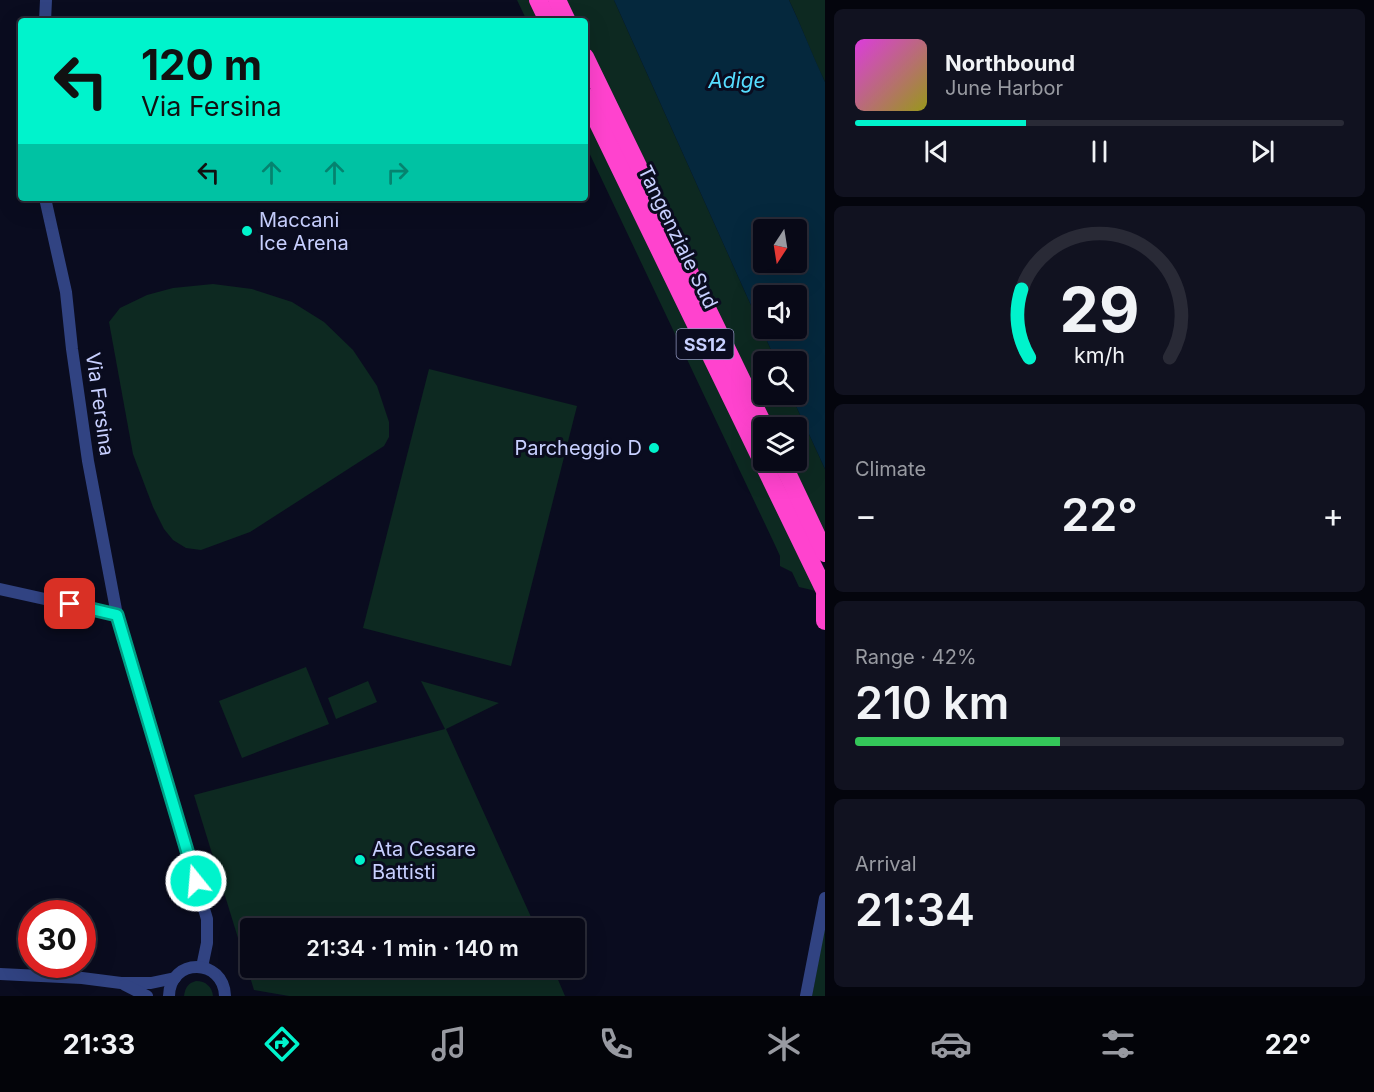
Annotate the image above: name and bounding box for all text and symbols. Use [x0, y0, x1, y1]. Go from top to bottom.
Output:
text: 120 m [141, 39, 262, 90]
icon: left [42, 42, 120, 120]
text: Northbound [945, 50, 1075, 76]
water label: Adige [707, 68, 766, 93]
text: June Harbor [945, 76, 1063, 100]
text: Via Fersina [141, 90, 282, 123]
icon: previous [920, 135, 953, 168]
icon: pause [1083, 135, 1116, 168]
icon: next [1246, 135, 1279, 168]
icon: left [192, 156, 225, 189]
icon: ahead [255, 156, 288, 189]
icon: ahead [318, 156, 351, 189]
icon: right [381, 156, 414, 189]
street label: Tangenziale Sud [633, 161, 723, 313]
place label: Maccani Ice Arena [259, 208, 349, 255]
north arrow [753, 219, 807, 273]
map controls [753, 219, 807, 471]
marker: Maccani Ice Arena [240, 224, 254, 238]
text: 29 [1060, 272, 1139, 347]
button: sound [753, 285, 807, 339]
road number: SS12 [676, 329, 734, 359]
text: km/h [1074, 342, 1125, 368]
street label: Via Fersina [81, 351, 119, 457]
button: search [753, 351, 807, 405]
button: layers [753, 417, 807, 471]
place label: Parcheggio D [514, 436, 642, 460]
marker: Parcheggio D [647, 441, 661, 455]
text: Climate [855, 457, 926, 481]
text: 22° [1061, 487, 1138, 542]
text: − [855, 495, 877, 535]
text: + [1322, 495, 1344, 535]
pin [44, 578, 95, 629]
icon: arrive [53, 587, 86, 620]
text: Range · 42% [855, 645, 977, 669]
text: 210 km [855, 675, 1009, 730]
place label: Ata Cesare Battisti [372, 837, 476, 884]
position arrow [164, 849, 228, 913]
text: Arrival [855, 852, 917, 876]
marker: Ata Cesare Battisti [353, 853, 367, 867]
text: 21:34 [855, 882, 975, 937]
speed limit sign: 30 [18, 900, 96, 978]
text: 21:34 · 1 min · 140 m [306, 935, 519, 961]
icon: directions [261, 1023, 303, 1065]
icon: music [428, 1023, 470, 1065]
icon: phone [595, 1023, 637, 1065]
icon: climate [763, 1023, 805, 1065]
icon: car [930, 1023, 972, 1065]
icon: filters [1097, 1023, 1139, 1065]
text: 21:33 [63, 1028, 135, 1061]
text: 22° [1265, 1028, 1311, 1061]

